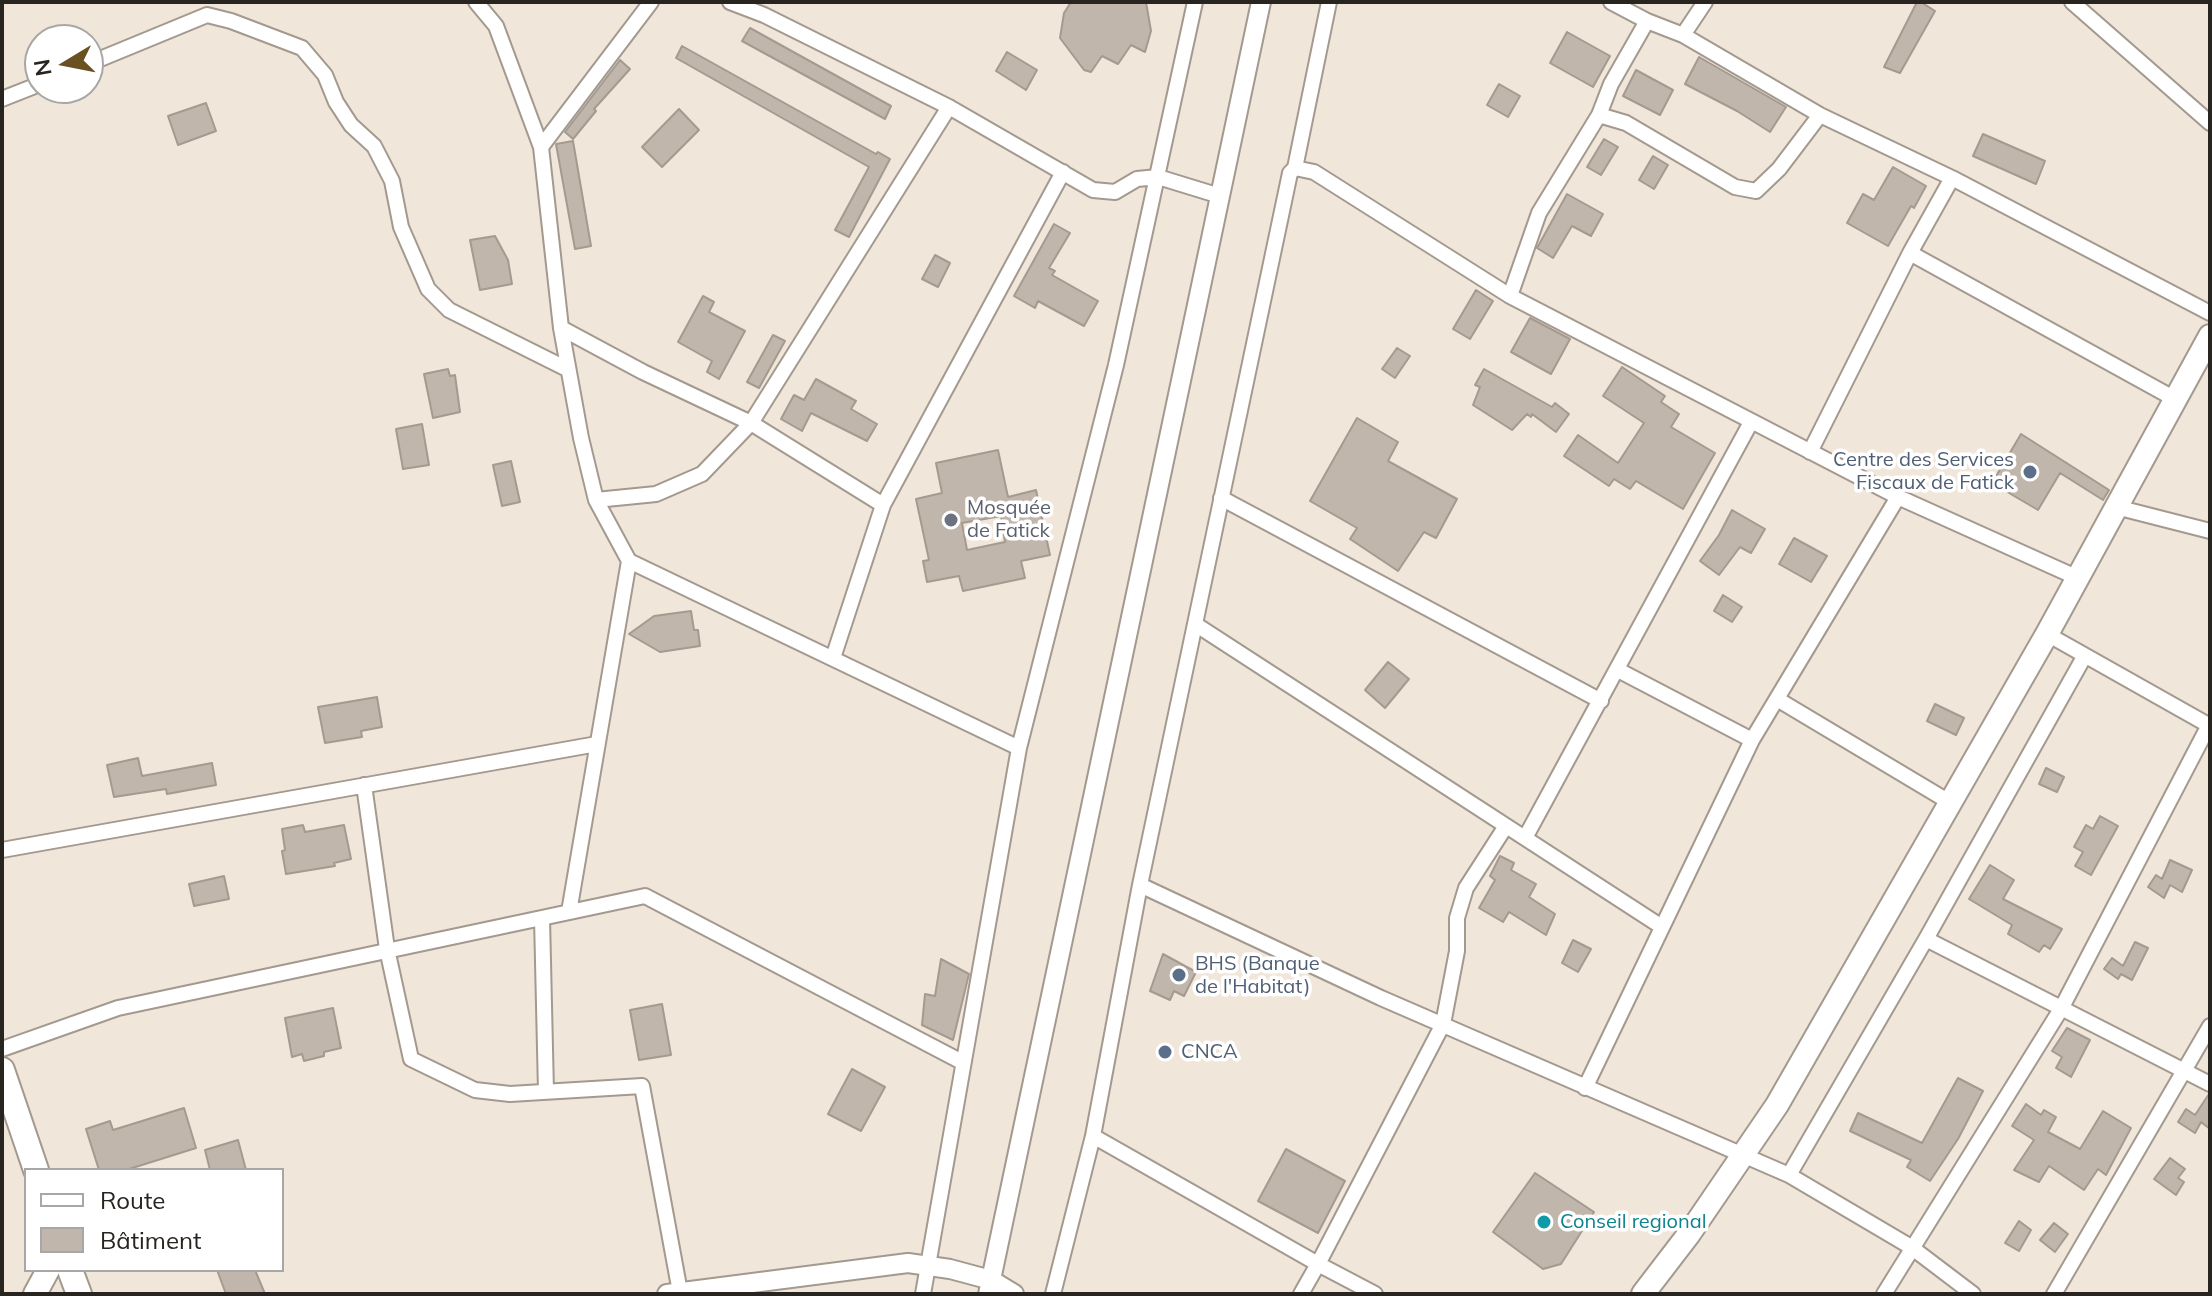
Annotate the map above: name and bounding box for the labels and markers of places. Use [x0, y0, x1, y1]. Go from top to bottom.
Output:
place label: Centre des Services Fiscaux de Fatick [1833, 448, 2014, 495]
marker: Centre des Services Fiscaux de Fatick [2021, 463, 2039, 481]
place label: Mosquée de Fatick [967, 496, 1051, 543]
marker: Mosquée de Fatick [942, 511, 960, 529]
place label: BHS (Banque de l'Habitat) [1195, 952, 1320, 999]
marker: BHS (Banque de l'Habitat) [1170, 966, 1188, 984]
place label: CNCA [1181, 1040, 1238, 1064]
marker: CNCA [1156, 1043, 1174, 1061]
place label: Conseil regional [1560, 1210, 1706, 1234]
marker: Conseil regional [1535, 1213, 1553, 1231]

